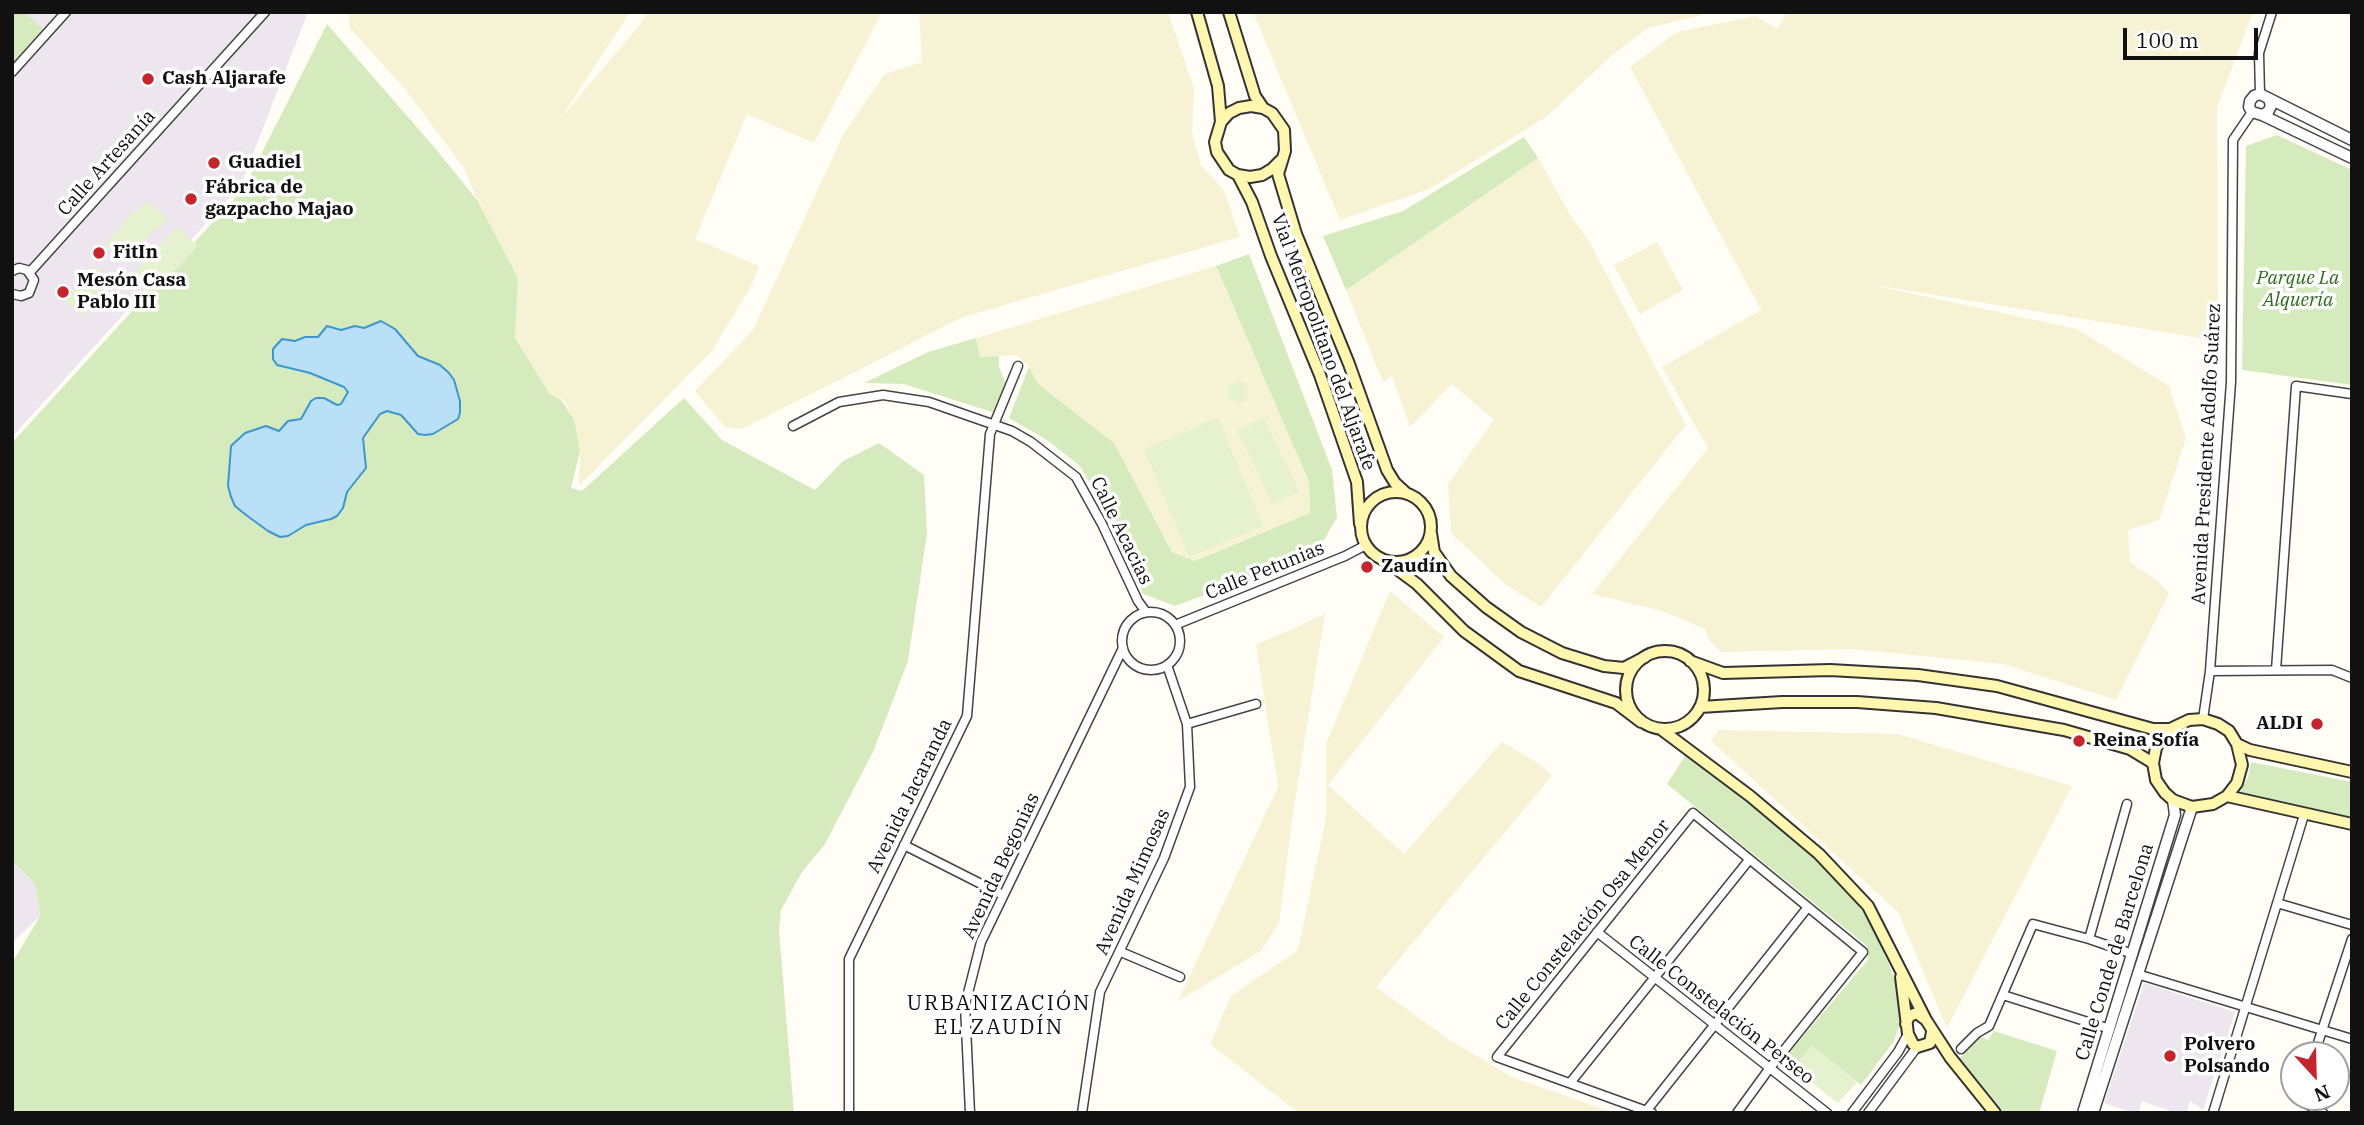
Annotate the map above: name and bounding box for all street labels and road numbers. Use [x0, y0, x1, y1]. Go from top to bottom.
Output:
street label: Calle Artesanía [53, 105, 161, 221]
street label: Vial Metropolitano del Aljarafe [1266, 210, 1380, 474]
street label: Avenida Presidente Adolfo Suárez [2188, 303, 2226, 605]
street label: Calle Acacias [1085, 473, 1157, 589]
street label: Calle Petunias [1202, 537, 1328, 605]
street label: Avenida Jacaranda [863, 715, 957, 877]
street label: Avenida Begonias [957, 789, 1045, 943]
street label: Avenida Mimosas [1091, 805, 1175, 959]
street label: Calle Constelación Osa Menor [1491, 815, 1675, 1035]
street label: Calle Conde de Barcelona [2071, 841, 2159, 1063]
street label: Calle Constelación Perseo [1624, 931, 1818, 1089]

